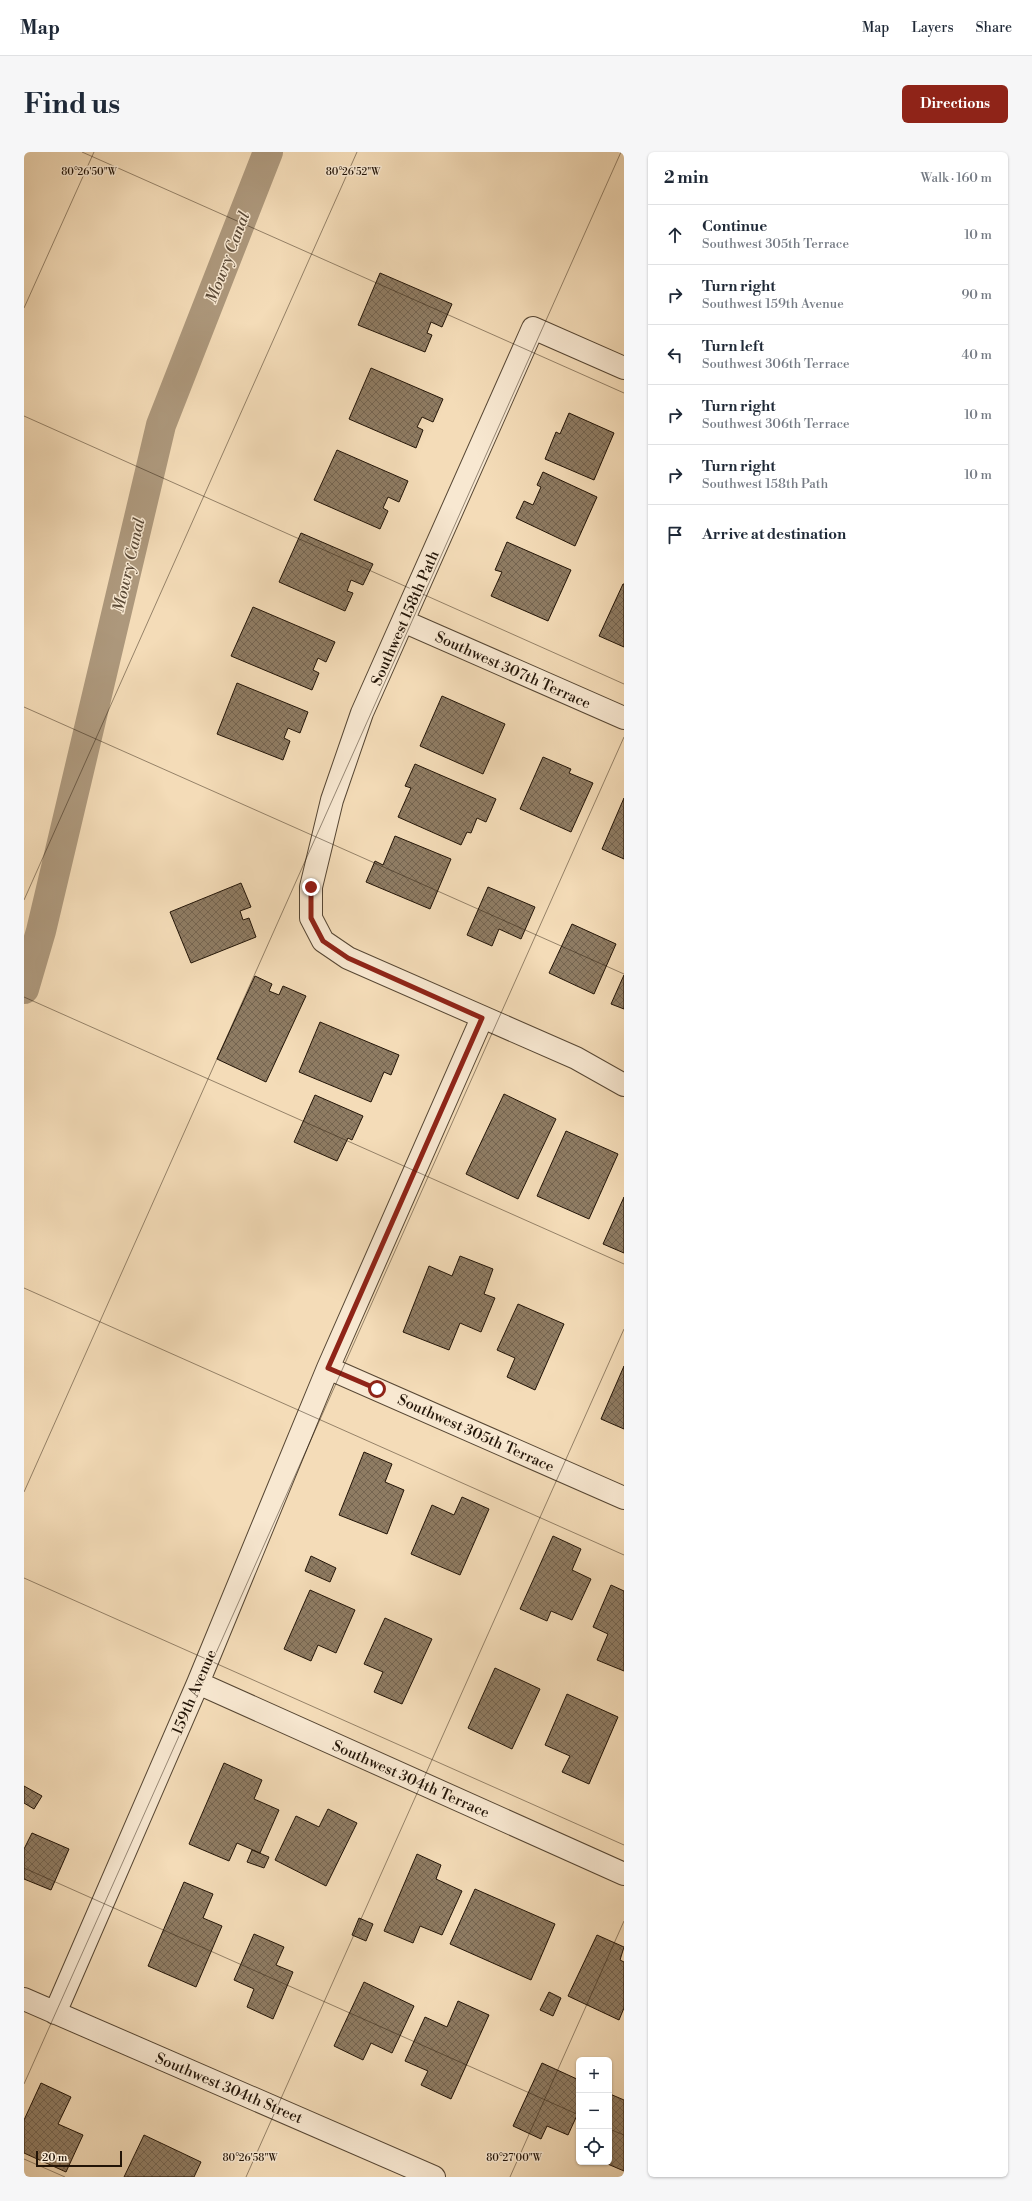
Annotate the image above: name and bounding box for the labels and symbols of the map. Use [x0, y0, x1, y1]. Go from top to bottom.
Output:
text: 80°26'50"W [61, 166, 118, 178]
text: 80°26'52"W [326, 166, 381, 178]
water label: Mowry Canal [201, 208, 255, 306]
water label: Mowry Canal [108, 515, 150, 614]
street label: Southwest 158th Path [367, 548, 444, 689]
street label: Southwest 307th Terrace [432, 627, 594, 713]
route end [302, 878, 320, 896]
route start [368, 1380, 386, 1398]
street label: Southwest 305th Terrace [394, 1390, 557, 1477]
street label: 159th Avenue [168, 1647, 221, 1738]
street label: Southwest 304th Terrace [329, 1736, 492, 1823]
street label: Southwest 304th Street [152, 2049, 306, 2128]
scale bar [36, 2149, 122, 2168]
text: 80°26'58"W [222, 2152, 278, 2164]
text: 80°27'00"W [486, 2152, 543, 2164]

